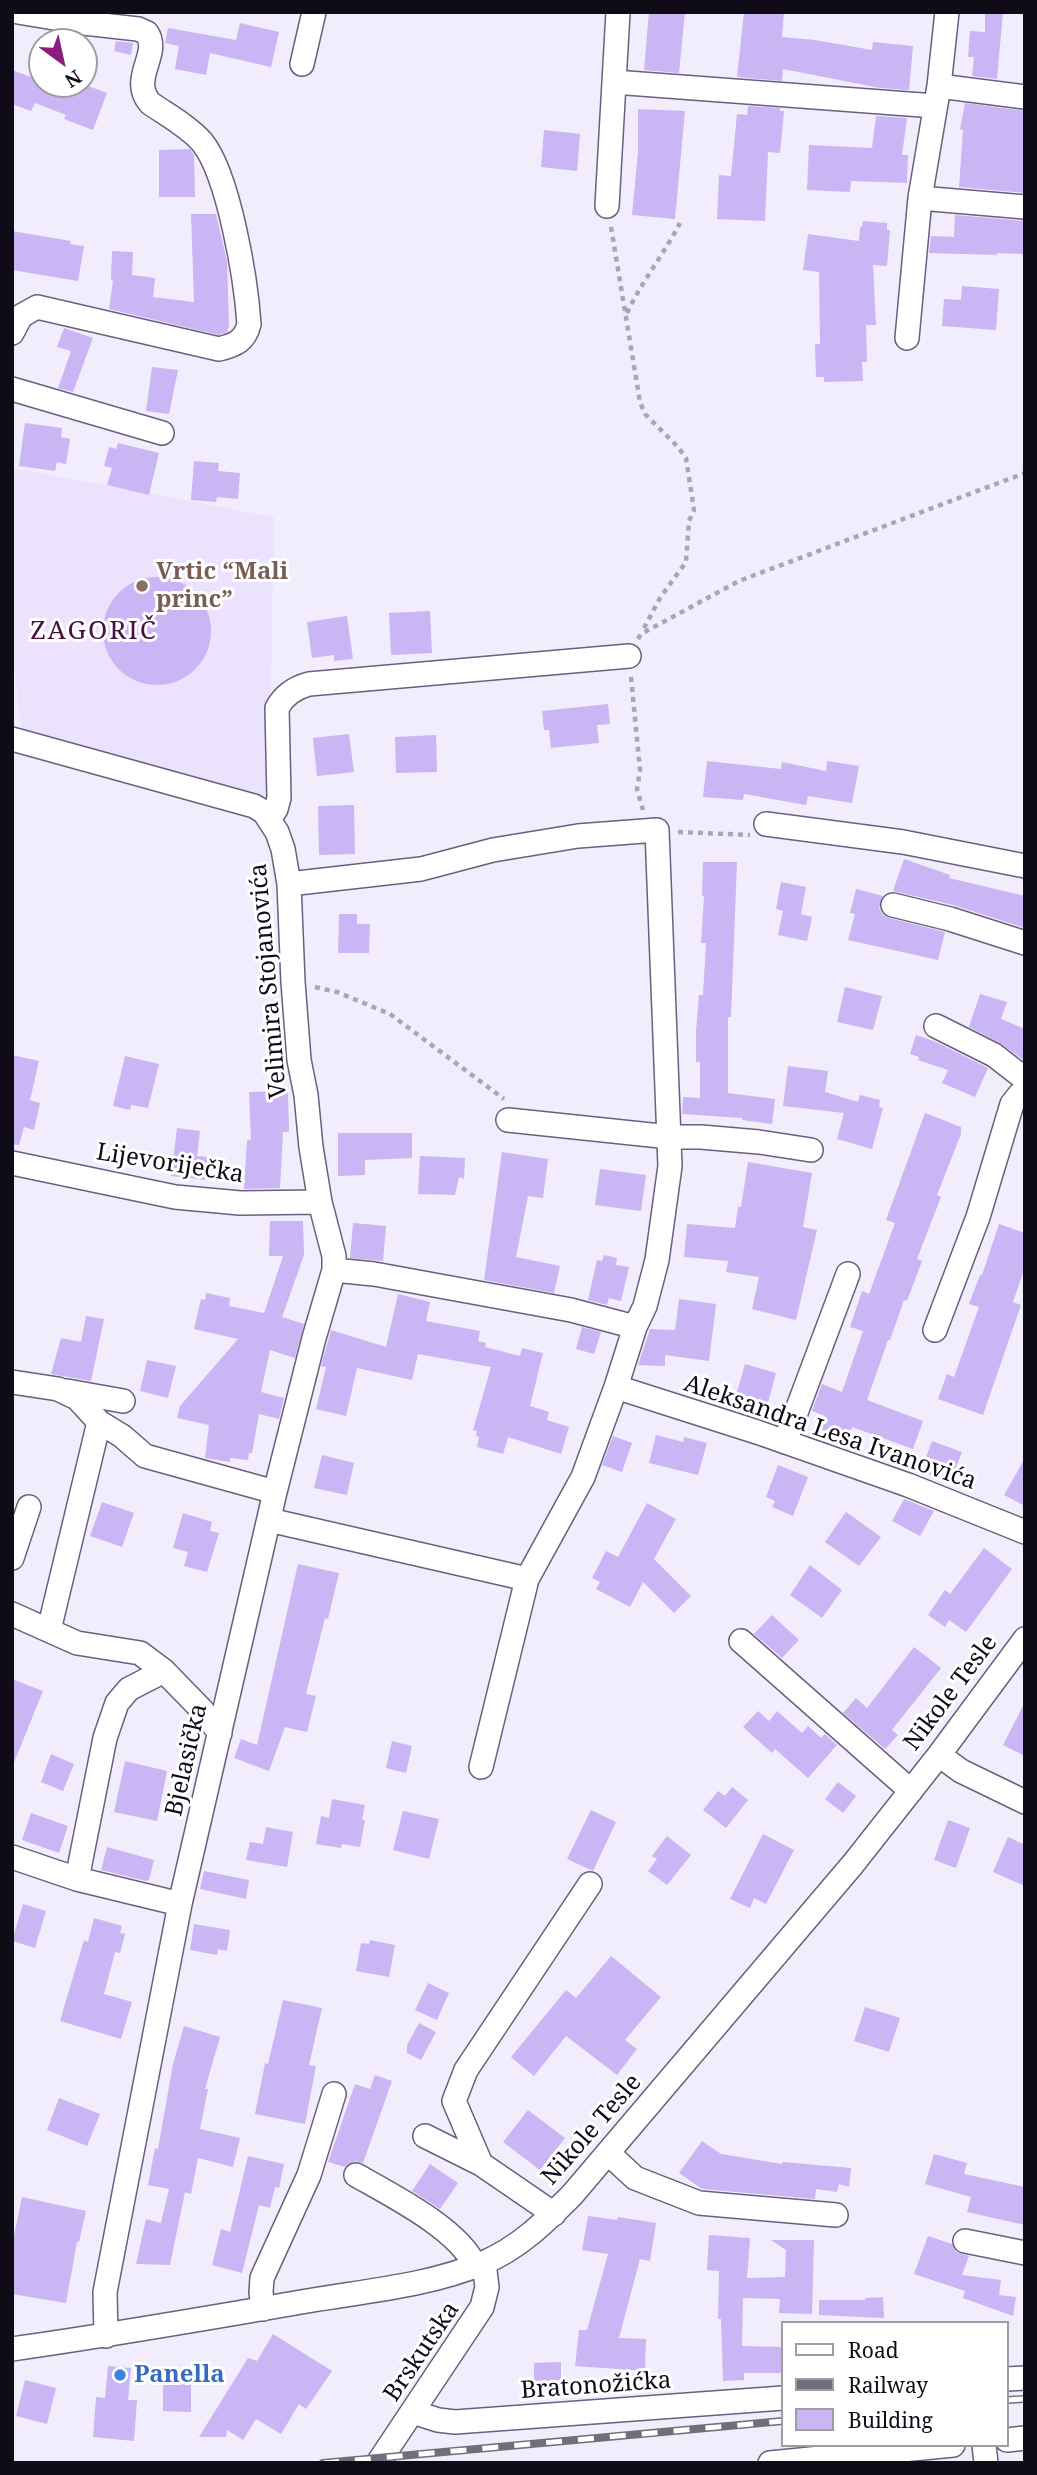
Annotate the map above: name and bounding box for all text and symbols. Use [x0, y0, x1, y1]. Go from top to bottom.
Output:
north arrow [28, 28, 98, 98]
text: N [60, 64, 87, 94]
place label: Vrtic “Mali princ” [156, 558, 288, 614]
marker: Vrtic “Mali princ” [134, 578, 150, 594]
district label: ZAGORIČ [31, 616, 157, 648]
street label: Velimira Stojanovića [244, 862, 294, 1100]
street label: Lijevoriječka [94, 1138, 246, 1190]
street label: Aleksandra Lesa Ivanovića [680, 1369, 980, 1497]
street label: Nikole Tesle [898, 1629, 1004, 1757]
street label: Bjelasička [160, 1701, 214, 1819]
street label: Nikole Tesle [536, 2069, 648, 2191]
street label: Brskutska [378, 2297, 466, 2407]
legend [782, 2321, 1009, 2447]
text: Road [848, 2336, 899, 2364]
place label: Panella [134, 2361, 225, 2389]
street label: Bratonožićka [520, 2366, 672, 2406]
marker: Panella [112, 2367, 128, 2383]
text: Railway [848, 2371, 928, 2399]
text: Building [848, 2406, 933, 2434]

